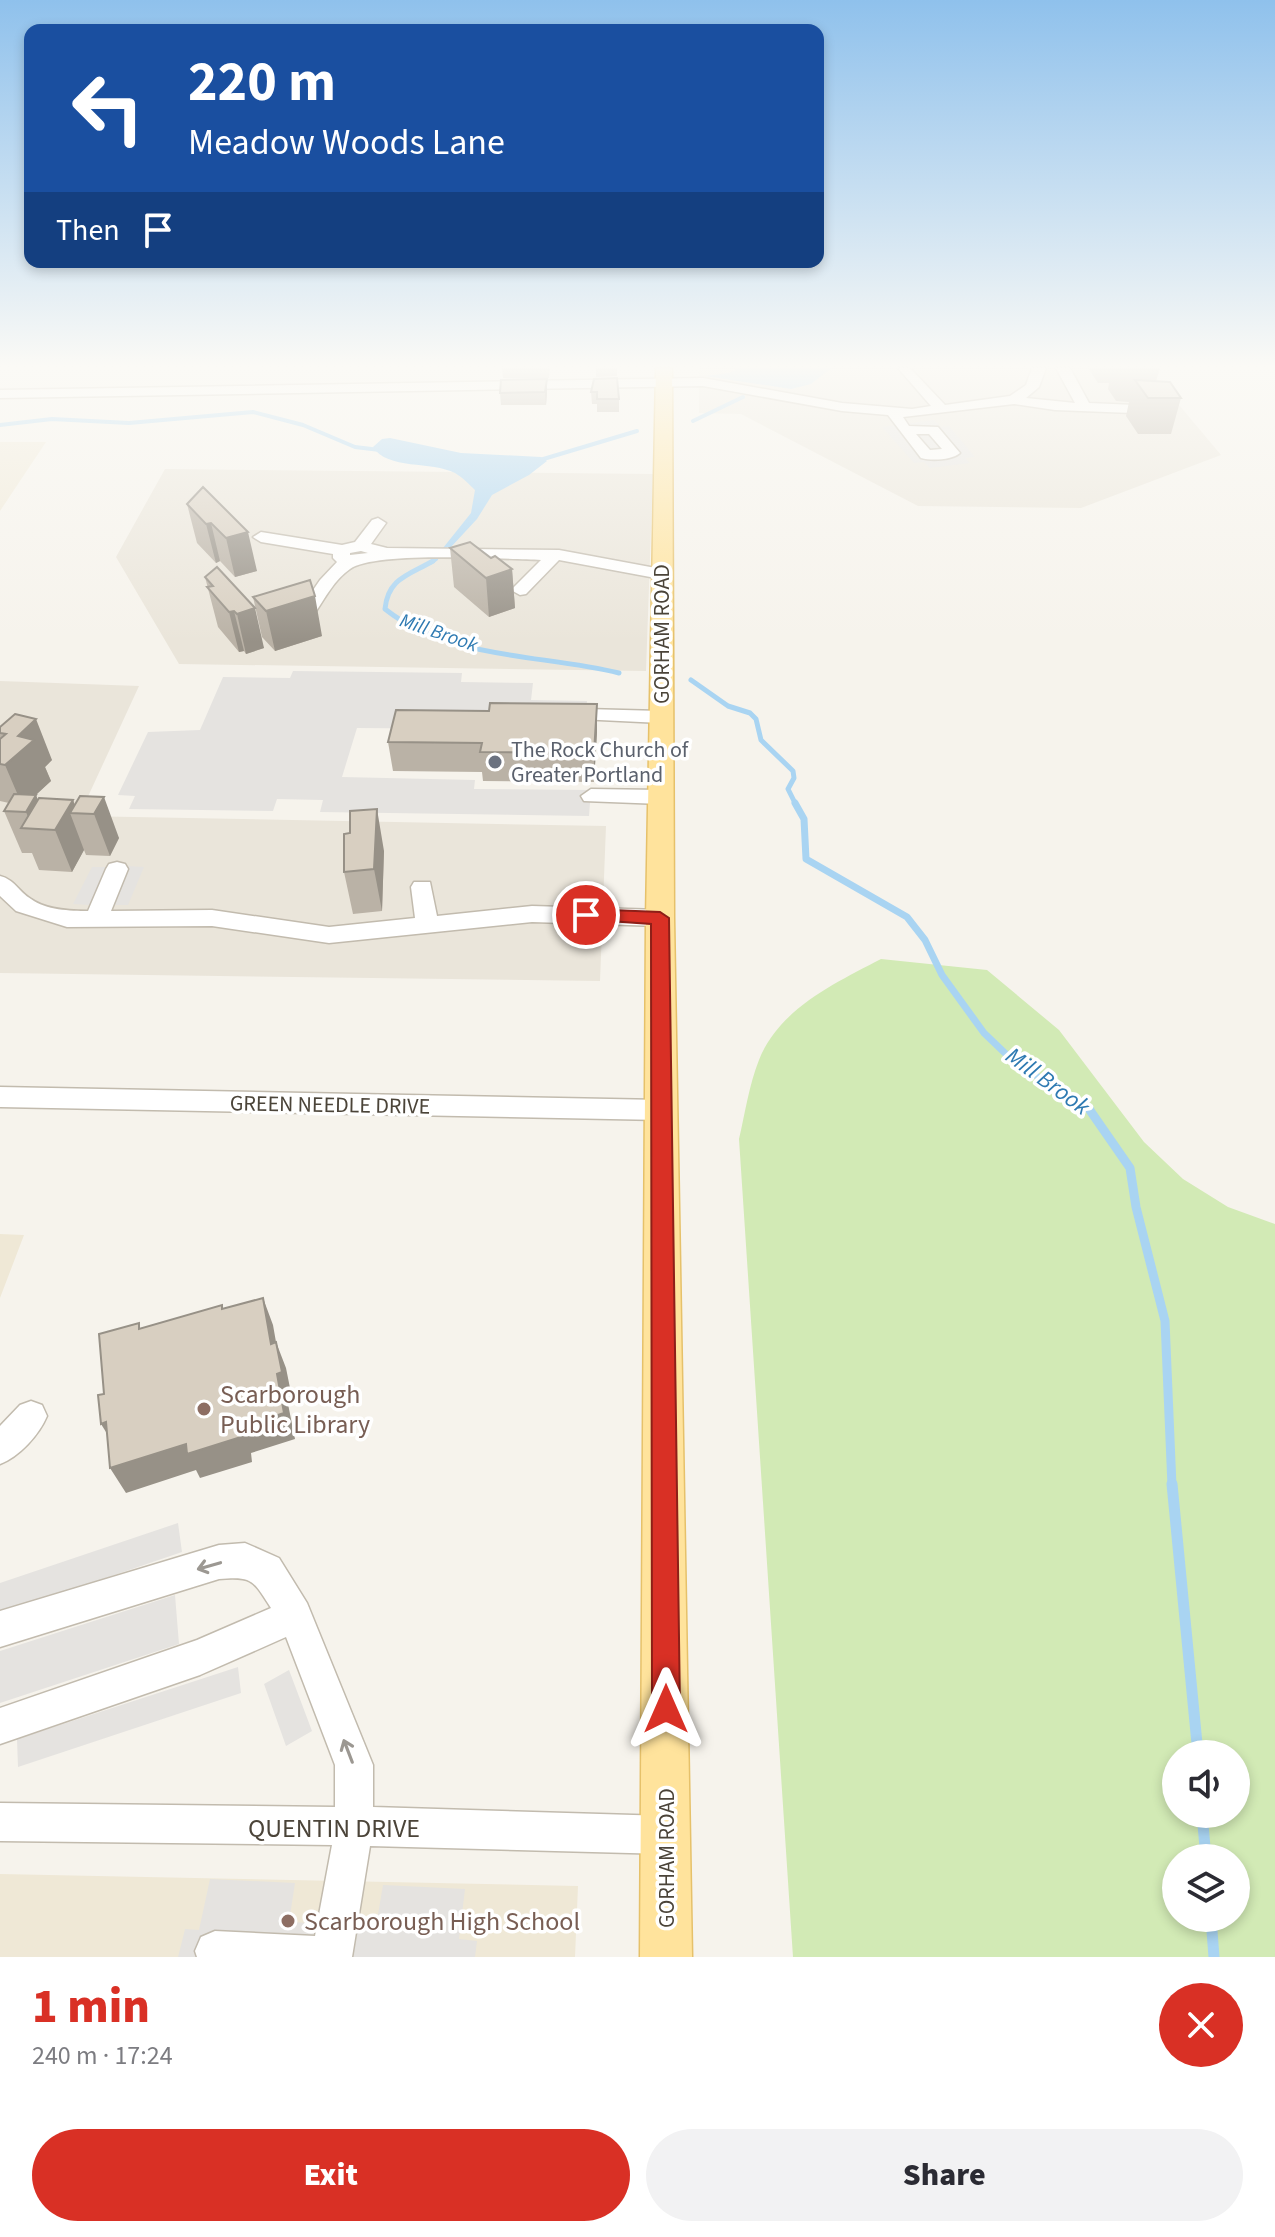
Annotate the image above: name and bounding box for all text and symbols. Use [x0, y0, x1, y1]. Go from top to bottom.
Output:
text: 220 m [188, 43, 336, 122]
icon: left [56, 56, 160, 160]
text: Meadow Woods Lane [188, 117, 505, 168]
icon: arrive [136, 208, 180, 252]
text: Then [56, 209, 120, 252]
street label: GORHAM ROAD [646, 564, 678, 704]
water label: Mill Brook [396, 607, 482, 659]
place label: The Rock Church of Greater Portland [511, 734, 690, 791]
marker: The Rock Church of Greater Portland [486, 753, 504, 771]
pin [552, 881, 620, 949]
icon: arrive [564, 893, 608, 937]
water label: Mill Brook [998, 1039, 1098, 1124]
street label: GREEN NEEDLE DRIVE [230, 1087, 430, 1123]
place label: Scarborough Public Library [220, 1376, 370, 1443]
marker: Scarborough Public Library [195, 1400, 213, 1418]
one-way arrow [196, 1559, 222, 1574]
position arrow [624, 1667, 708, 1751]
one-way arrow [340, 1739, 354, 1764]
map controls [1162, 1740, 1250, 1932]
button: sound [1162, 1740, 1250, 1828]
street label: GORHAM ROAD [651, 1788, 683, 1928]
street label: QUENTIN DRIVE [248, 1810, 420, 1847]
button: layers [1162, 1844, 1250, 1932]
place label: Scarborough High School [304, 1903, 580, 1940]
marker: Scarborough High School [279, 1912, 297, 1930]
text: 1 min [32, 1973, 150, 2041]
button: close [1159, 1983, 1243, 2067]
text: 240 m · 17:24 [32, 2037, 173, 2074]
button: Exit [32, 2129, 630, 2221]
button: Share [646, 2129, 1243, 2221]

